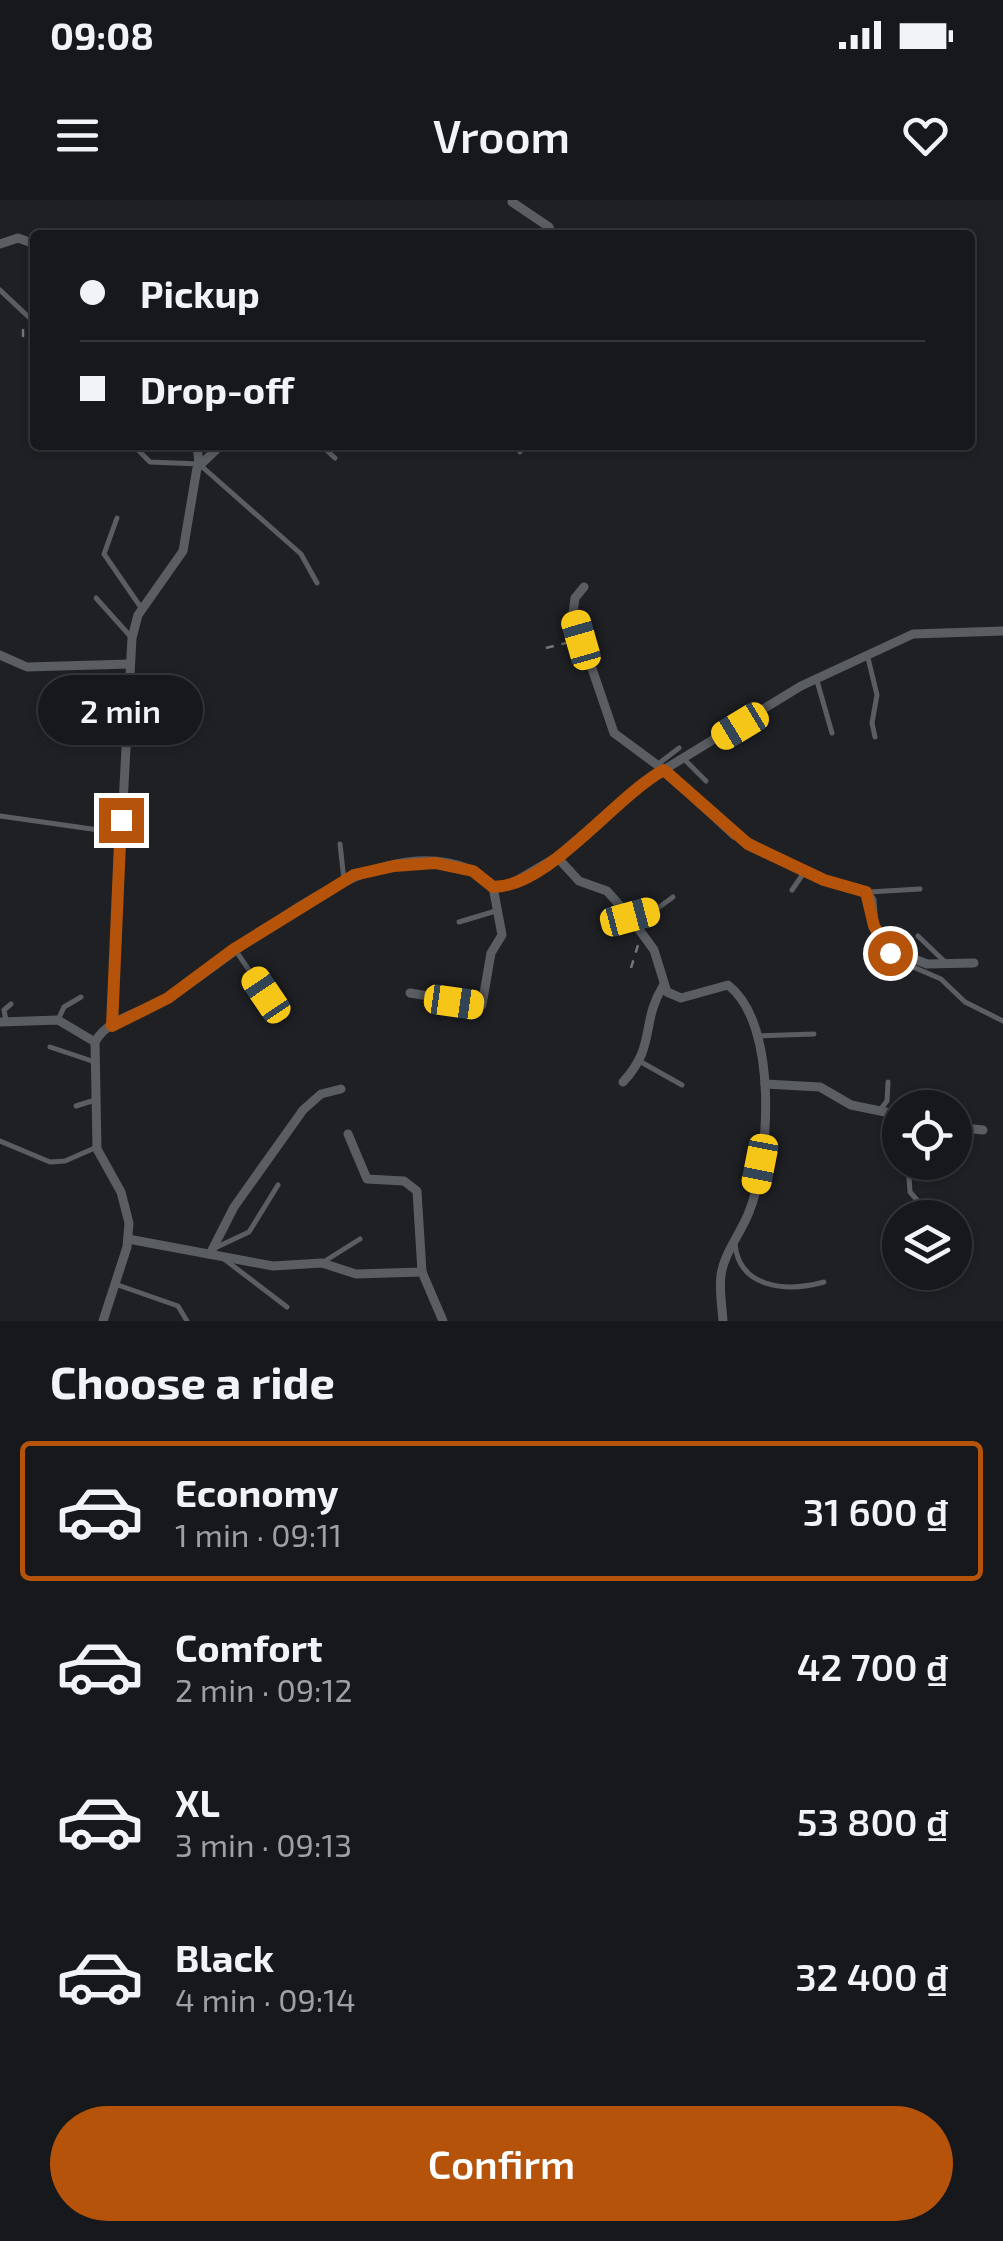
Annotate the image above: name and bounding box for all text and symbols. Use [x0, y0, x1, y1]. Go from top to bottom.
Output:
text: 09:08 [50, 12, 154, 58]
icon: menu [50, 108, 105, 163]
text: Vroom [433, 108, 570, 162]
icon: heart [898, 108, 953, 163]
text: Pickup [140, 270, 260, 316]
text: Drop-off [140, 366, 294, 412]
car [558, 607, 604, 673]
callout: 2 min [38, 675, 204, 745]
text: 2 min [80, 691, 161, 729]
car [707, 698, 773, 754]
route end [99, 798, 144, 843]
car [597, 895, 663, 939]
route start [868, 931, 913, 976]
car [237, 962, 295, 1028]
car [422, 983, 486, 1021]
map controls [882, 1090, 972, 1290]
button: locate [882, 1090, 972, 1180]
car [740, 1132, 780, 1196]
button: layers [882, 1200, 972, 1290]
text: Choose a ride [50, 1354, 335, 1408]
icon: car [55, 1466, 145, 1556]
text: Economy [175, 1469, 339, 1515]
text: 31 600 ₫ [803, 1488, 948, 1534]
text: 1 min · 09:11 [175, 1515, 342, 1553]
icon: car [55, 1621, 145, 1711]
text: Comfort [175, 1624, 323, 1670]
text: 42 700 ₫ [797, 1643, 948, 1689]
text: 2 min · 09:12 [175, 1670, 352, 1708]
icon: car [55, 1776, 145, 1866]
text: XL [175, 1779, 220, 1825]
text: 53 800 ₫ [797, 1798, 948, 1844]
text: 3 min · 09:13 [175, 1825, 352, 1863]
icon: car [55, 1931, 145, 2021]
text: Black [175, 1934, 274, 1980]
text: 32 400 ₫ [795, 1953, 948, 1999]
text: 4 min · 09:14 [175, 1980, 356, 2018]
button: Confirm [50, 2106, 953, 2221]

